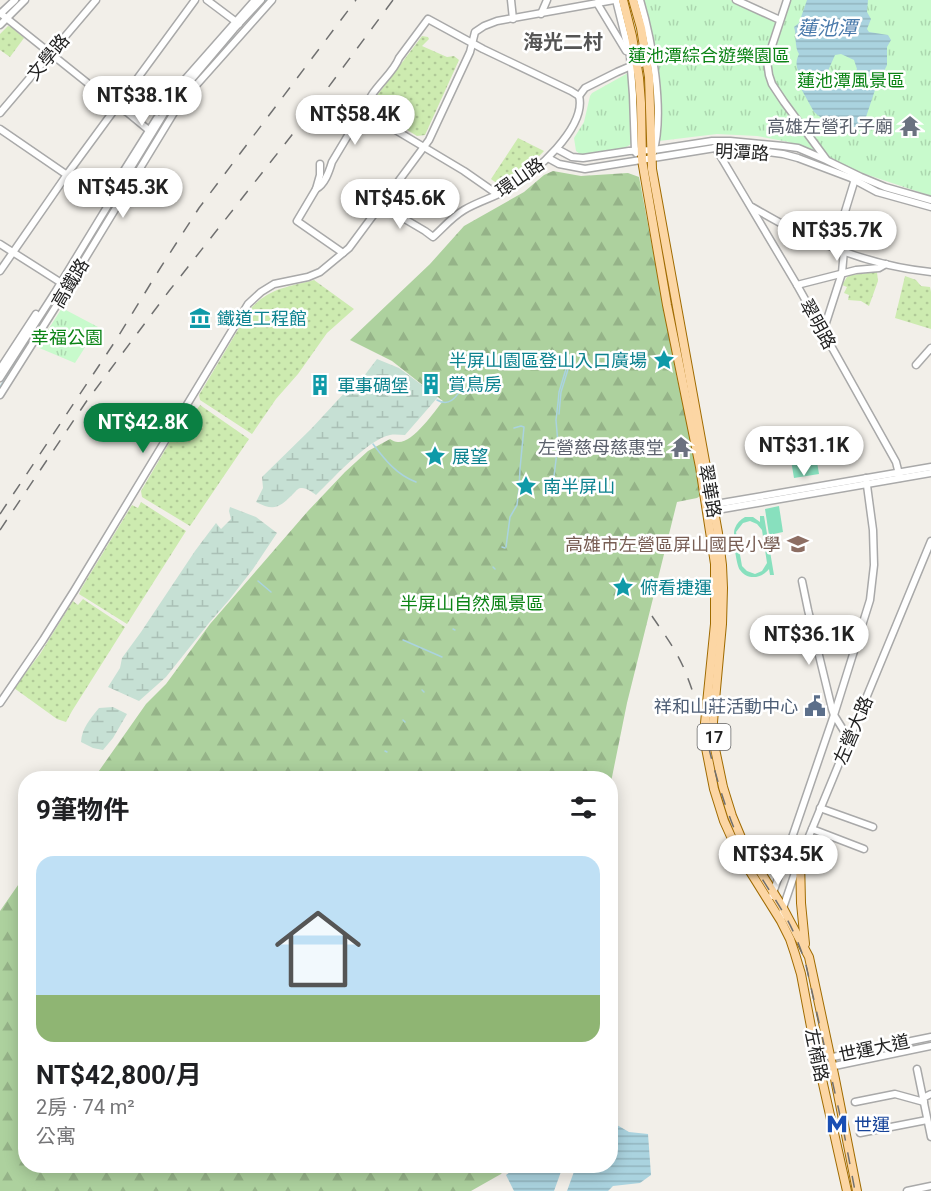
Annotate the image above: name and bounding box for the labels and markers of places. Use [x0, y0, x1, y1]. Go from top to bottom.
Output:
pin: NT$38.1K [80, 76, 204, 127]
pin: NT$58.4K [293, 95, 417, 146]
temple icon: 高雄左營孔子廟 [898, 114, 922, 138]
place label: 高雄左營孔子廟 [767, 116, 893, 137]
pin: NT$45.3K [61, 168, 185, 219]
pin: NT$45.6K [338, 179, 462, 230]
pin: NT$35.7K [775, 211, 899, 262]
museum icon: 鐵道工程館 [188, 306, 212, 330]
place label: 鐵道工程館 [217, 308, 307, 329]
place icon: 半屏山園區登山入口廣場 [652, 348, 676, 372]
place label: 半屏山園區登山入口廣場 [449, 350, 647, 371]
building icon: 賞鳥房 [419, 372, 443, 396]
building icon: 軍事碉堡 [308, 373, 332, 397]
place label: 賞鳥房 [448, 374, 502, 395]
place label: 軍事碉堡 [337, 375, 409, 396]
pin: NT$42.8K [81, 403, 205, 454]
pin: NT$31.1K [742, 426, 866, 477]
temple icon: 左營慈母慈惠堂 [669, 435, 693, 459]
place label: 左營慈母慈惠堂 [538, 437, 664, 458]
place icon: 展望 [423, 444, 447, 468]
place label: 展望 [452, 446, 488, 467]
place icon: 南半屏山 [514, 474, 538, 498]
place label: 南半屏山 [543, 476, 615, 497]
school or university icon: 高雄市左營區屏山國民小學 [786, 532, 810, 556]
place label: 高雄市左營區屏山國民小學 [565, 534, 781, 555]
place icon: 俯看捷運 [611, 575, 635, 599]
place label: 俯看捷運 [640, 577, 712, 598]
pin: NT$36.1K [747, 615, 871, 666]
public building icon: 祥和山莊活動中心 [803, 694, 827, 718]
place label: 祥和山莊活動中心 [654, 696, 798, 717]
pin: NT$34.5K [716, 835, 840, 886]
metro station icon: 世運 [825, 1112, 849, 1136]
place label: 世運 [854, 1114, 890, 1135]

